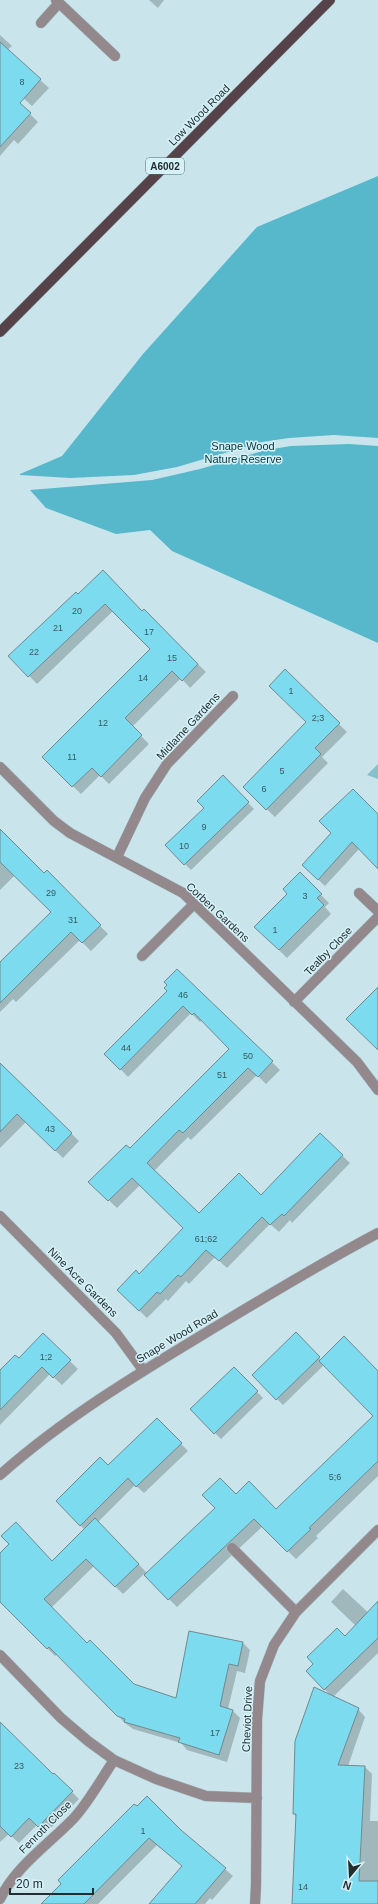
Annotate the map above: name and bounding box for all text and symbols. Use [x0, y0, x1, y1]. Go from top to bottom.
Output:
house number: 8 [19, 77, 25, 87]
street label: Low Wood Road [166, 82, 232, 148]
road number: A6002 [146, 158, 184, 174]
park label: Snape Wood Nature Reserve [204, 440, 282, 465]
house number: 20 [72, 606, 82, 616]
house number: 21 [53, 623, 63, 633]
house number: 17 [144, 627, 154, 637]
house number: 22 [29, 647, 39, 657]
house number: 15 [167, 653, 177, 663]
house number: 14 [138, 673, 148, 683]
house number: 1 [288, 686, 294, 696]
street label: Midlame Gardens [154, 690, 222, 762]
house number: 2;3 [312, 713, 324, 723]
house number: 12 [98, 718, 108, 728]
house number: 11 [67, 752, 77, 762]
house number: 5 [279, 766, 285, 776]
house number: 6 [261, 784, 267, 794]
house number: 9 [201, 822, 207, 832]
house number: 10 [179, 841, 189, 851]
street label: Corben Gardens [184, 880, 252, 944]
house number: 29 [46, 888, 56, 898]
house number: 3 [302, 891, 308, 901]
house number: 31 [68, 915, 78, 925]
street label: Tealby Close [302, 924, 354, 978]
house number: 1 [272, 925, 278, 935]
house number: 46 [178, 990, 188, 1000]
house number: 44 [121, 1043, 131, 1053]
house number: 50 [243, 1051, 253, 1061]
house number: 51 [217, 1070, 227, 1080]
house number: 43 [45, 1124, 55, 1134]
house number: 61;62 [195, 1234, 217, 1244]
street label: Nine Acre Gardens [46, 1245, 120, 1319]
street label: Snape Wood Road [134, 1307, 220, 1365]
house number: 1;2 [40, 1352, 52, 1362]
house number: 5;6 [329, 1472, 341, 1482]
street label: Cheviot Drive [240, 1686, 254, 1752]
house number: 17 [210, 1728, 220, 1738]
house number: 23 [14, 1761, 24, 1771]
street label: Fenroth Close [16, 1798, 74, 1856]
house number: 1 [140, 1826, 146, 1836]
north arrow [330, 1856, 370, 1896]
scale bar [10, 1870, 93, 1896]
text: 20 m [16, 1877, 43, 1891]
text: N [341, 1879, 353, 1892]
house number: 14 [298, 1882, 308, 1892]

